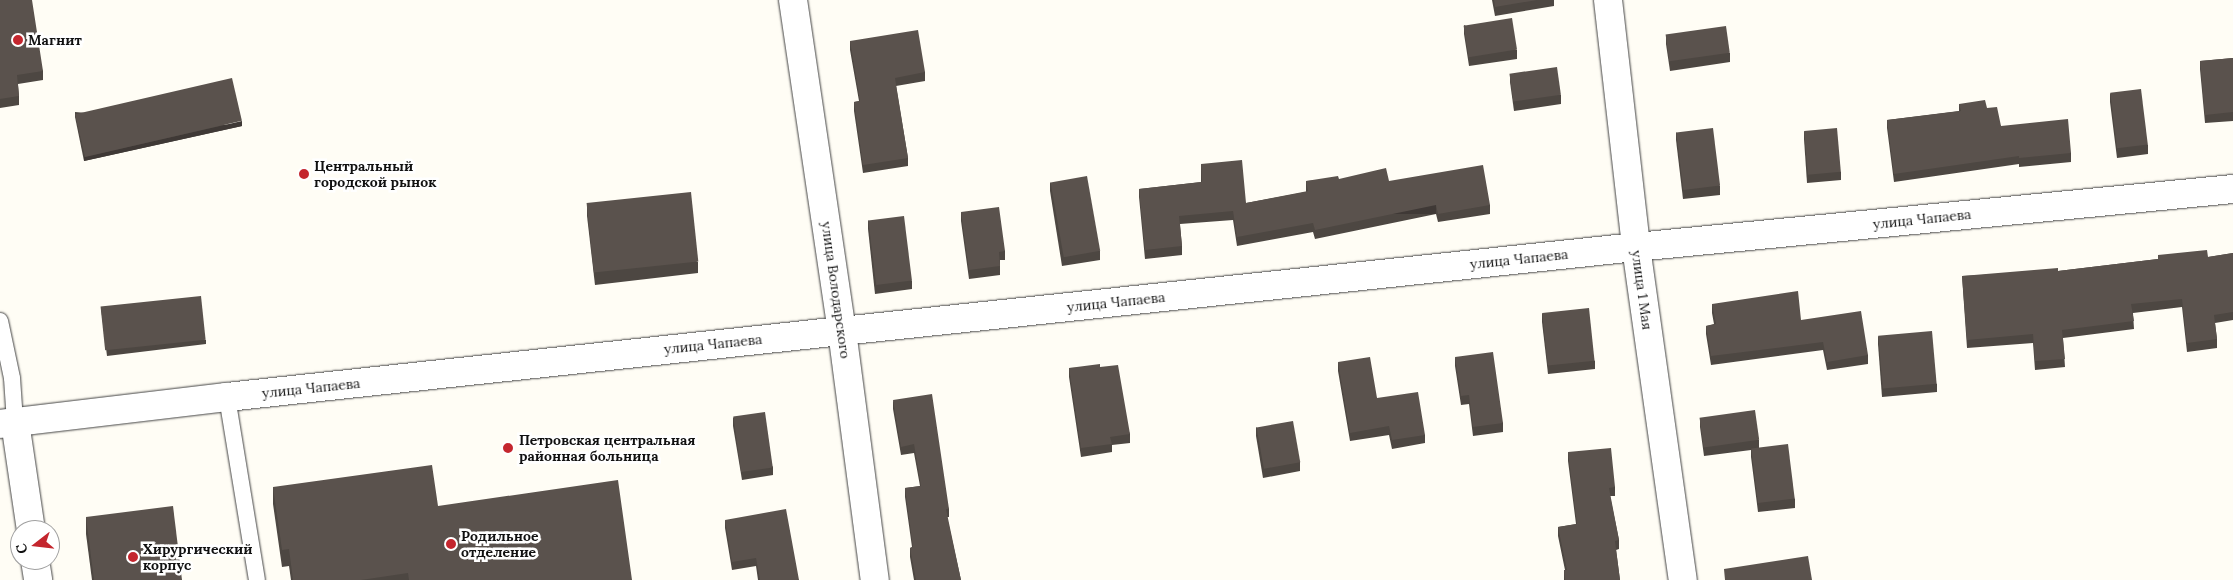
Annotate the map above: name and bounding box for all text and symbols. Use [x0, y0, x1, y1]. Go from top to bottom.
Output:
place label: Магнит [28, 32, 82, 48]
marker: Магнит [12, 34, 24, 46]
place label: Центральный городской рынок [314, 158, 437, 190]
marker: Центральный городской рынок [298, 168, 310, 180]
street label: улица Чапаева [1872, 205, 1972, 233]
street label: улица Володарского [818, 220, 854, 360]
street label: улица Чапаева [1469, 245, 1569, 273]
street label: улица 1 Мая [1628, 249, 1656, 331]
street label: улица Чапаева [1066, 288, 1166, 316]
street label: улица Чапаева [663, 330, 763, 358]
street label: улица Чапаева [261, 374, 361, 402]
place label: Петровская центральная районная больница [519, 432, 696, 464]
marker: Петровская центральная районная больница [501, 441, 515, 455]
north arrow [10, 520, 60, 570]
place label: Родильное отделение [461, 528, 539, 560]
marker: Родильное отделение [445, 538, 457, 550]
place label: Хирургический корпус [143, 541, 252, 574]
text: С [12, 542, 32, 556]
marker: Хирургический корпус [127, 551, 139, 563]

